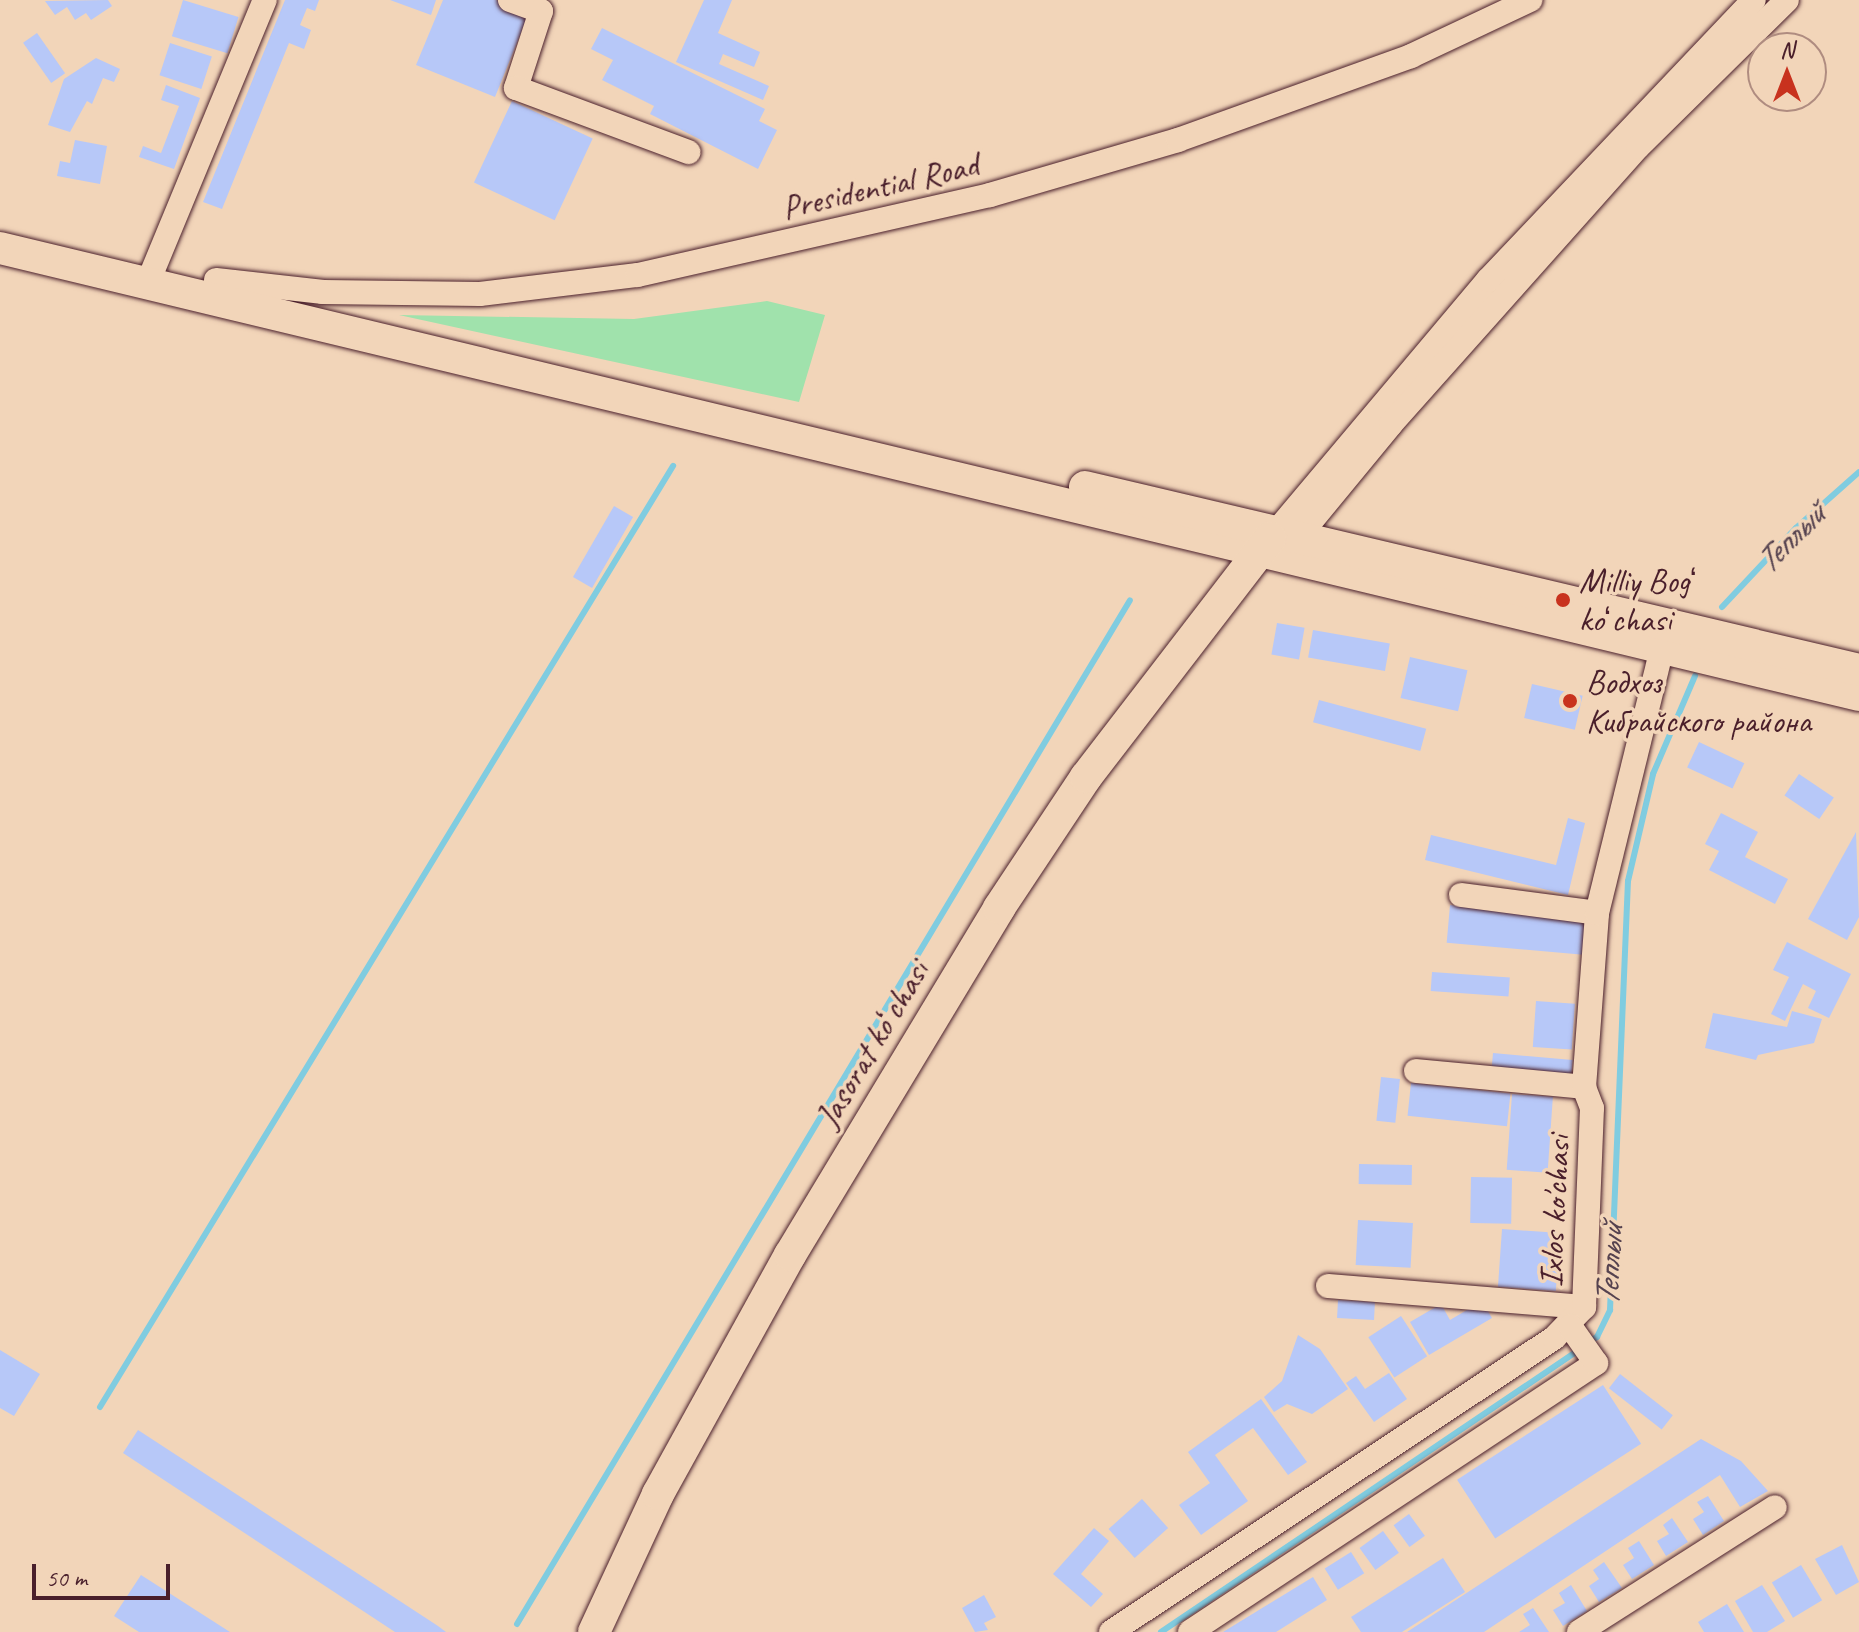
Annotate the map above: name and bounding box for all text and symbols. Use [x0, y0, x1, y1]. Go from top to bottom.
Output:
north arrow [1747, 32, 1827, 112]
text: N [1780, 36, 1794, 64]
street label: Presidential Road [779, 144, 981, 228]
water label: Теплый [1745, 493, 1835, 583]
place label: Milliy Bogʻ koʻchasi [1579, 560, 1697, 640]
marker: Milliy Bogʻ koʻchasi [1554, 591, 1572, 609]
place label: Водхоз Кибрайского района [1586, 661, 1812, 740]
marker: Водхоз Кибрайского района [1561, 692, 1579, 710]
street label: Jasorat koʻchasi [806, 953, 938, 1135]
street label: Ixlos ko'chasi [1530, 1134, 1578, 1288]
water label: Теплый [1585, 1222, 1633, 1308]
scale bar [36, 1548, 174, 1598]
text: 50 m [46, 1563, 87, 1593]

